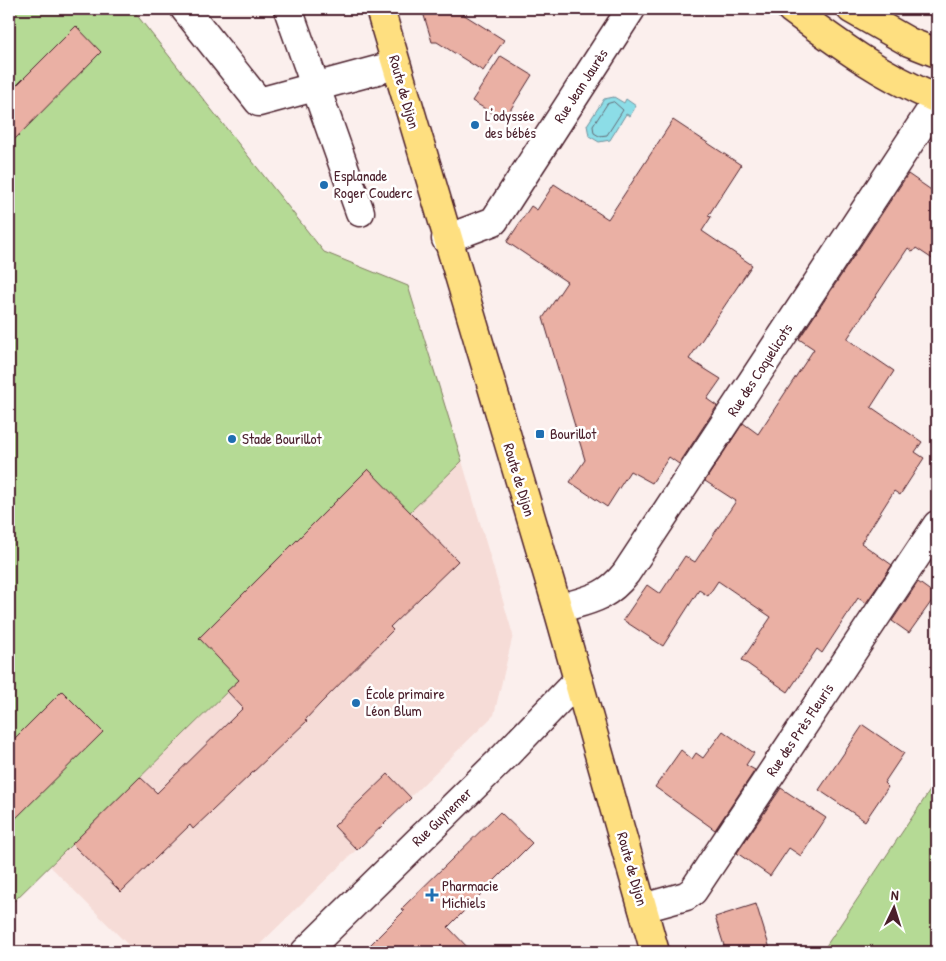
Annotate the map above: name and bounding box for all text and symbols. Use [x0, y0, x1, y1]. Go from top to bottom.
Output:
street label: Rue Jean Jaurès [549, 44, 613, 127]
street label: Route de Dijon [384, 53, 425, 131]
place label: L'odyssée des bébés [485, 105, 536, 143]
marker: L'odyssée des bébés [469, 119, 481, 131]
place label: Esplanade Roger Couderc [334, 165, 413, 203]
marker: Esplanade Roger Couderc [318, 179, 330, 191]
street label: Rue des Coquelicots [722, 319, 798, 420]
place label: Bourillot [550, 423, 597, 444]
place label: Stade Bourillot [242, 428, 322, 449]
marker: Bourillot [534, 428, 546, 440]
marker: Stade Bourillot [226, 433, 238, 445]
street label: Route de Dijon [498, 441, 541, 519]
street label: Rue des Près Fleuris [761, 679, 839, 780]
place label: École primaire Léon Blum [366, 683, 445, 721]
marker: École primaire Léon Blum [350, 697, 362, 709]
street label: Rue Guynemer [407, 782, 477, 851]
street label: Route de Dijon [612, 830, 653, 908]
place label: Pharmacie Michiels [442, 875, 498, 913]
north arrow [868, 884, 918, 934]
text: N [891, 885, 900, 904]
marker: Pharmacie Michiels [426, 889, 438, 901]

